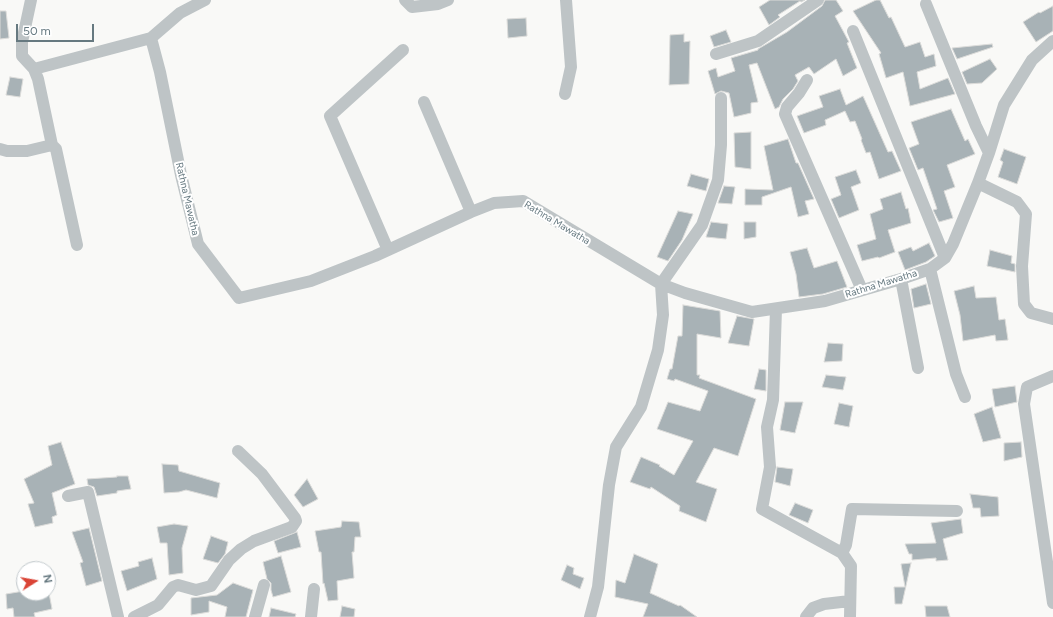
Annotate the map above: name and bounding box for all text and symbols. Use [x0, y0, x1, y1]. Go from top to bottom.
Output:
scale bar [18, 16, 96, 42]
text: 50 m [23, 24, 51, 38]
street label: Rathna Mawatha [173, 161, 201, 237]
street label: Rathna Mawatha [522, 199, 592, 247]
street label: Rathna Mawatha [844, 267, 918, 301]
north arrow [16, 561, 56, 601]
text: N [40, 573, 54, 584]

